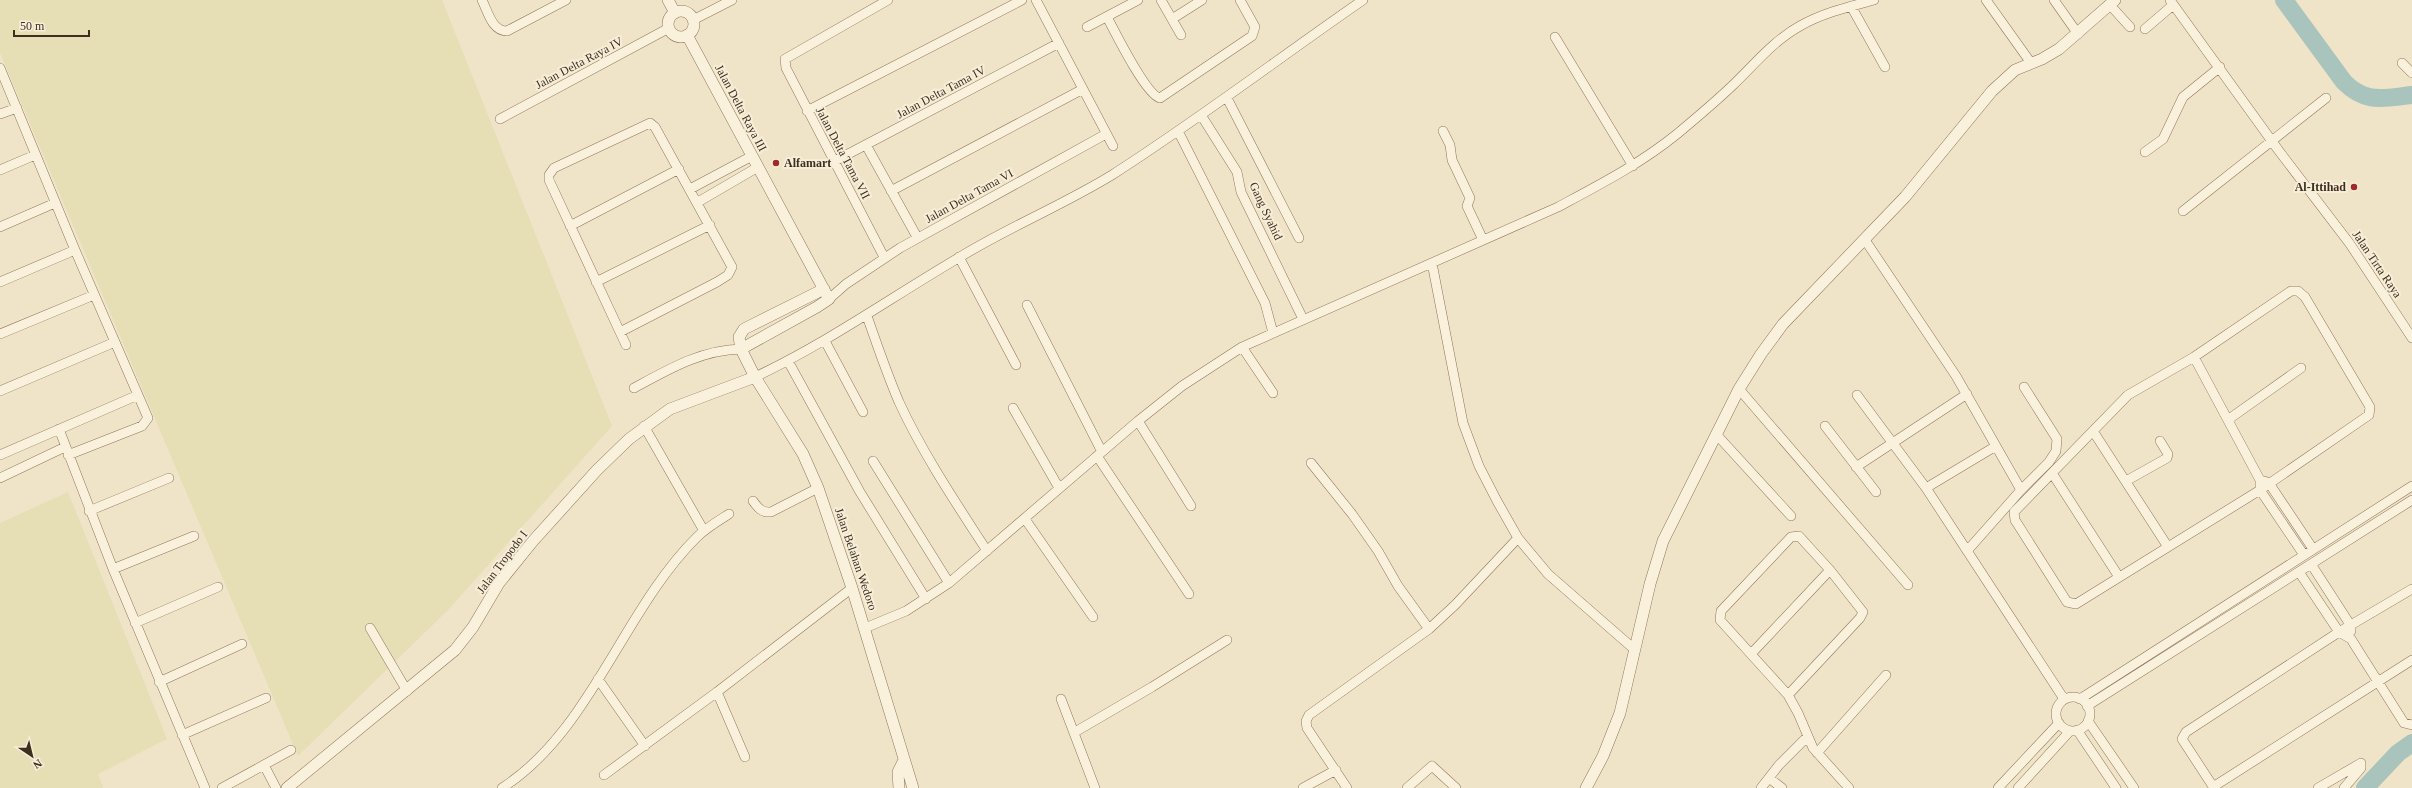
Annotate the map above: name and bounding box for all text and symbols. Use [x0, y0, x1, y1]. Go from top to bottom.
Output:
scale bar [14, 12, 89, 38]
text: 50 m [20, 19, 45, 33]
street label: Jalan Delta Raya IV [533, 34, 625, 92]
street label: Jalan Delta Raya III [712, 62, 770, 154]
street label: Jalan Delta Tama IV [894, 63, 988, 121]
street label: Jalan Delta Tama VII [813, 105, 873, 201]
place label: Alfamart [784, 156, 831, 170]
marker: Alfamart [771, 158, 781, 168]
street label: Jalan Delta Tama VI [923, 166, 1015, 226]
street label: Gang Syahid [1246, 180, 1286, 242]
place label: Al-Ittihad [2295, 180, 2346, 194]
marker: Al-Ittihad [2349, 182, 2359, 192]
street label: Jalan Tirta Raya [2349, 228, 2405, 301]
street label: Jalan Belahan Wedoro [832, 506, 880, 612]
street label: Jalan Tropodo I [474, 528, 530, 596]
north arrow [12, 736, 52, 776]
text: N [31, 757, 44, 771]

